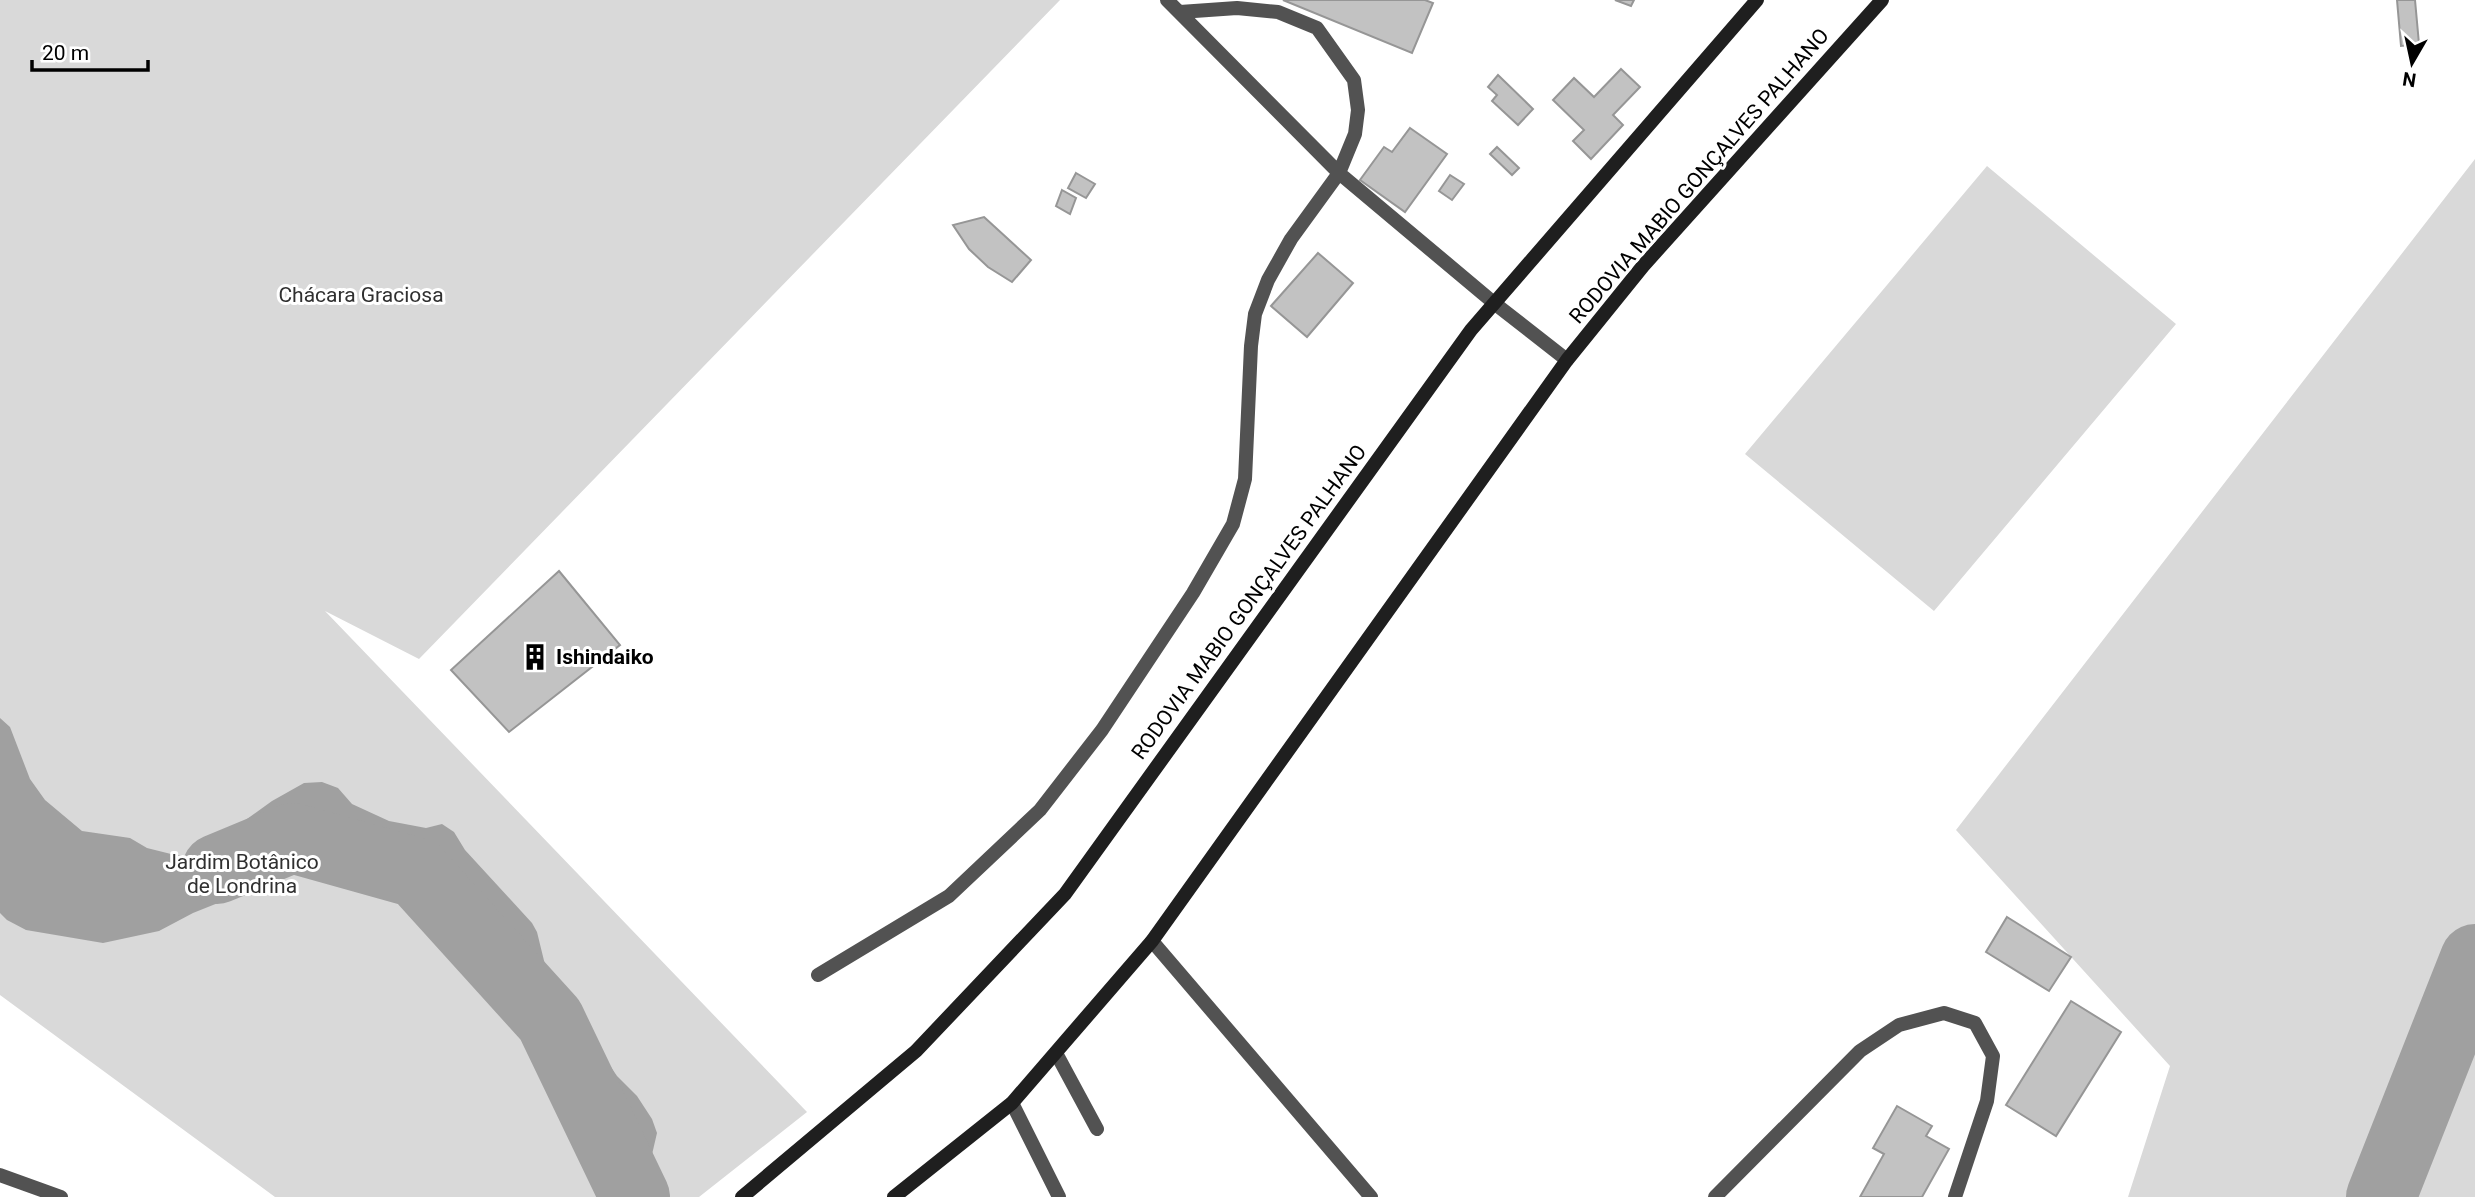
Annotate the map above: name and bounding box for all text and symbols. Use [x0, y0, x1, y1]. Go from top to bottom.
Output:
street label: RODOVIA MABIO GONÇALVES PALHANO [1564, 24, 1834, 328]
scale bar [32, 28, 147, 72]
north arrow [2377, 28, 2447, 98]
text: 20 m [42, 41, 89, 65]
text: N [2401, 67, 2418, 92]
park label: Chácara Graciosa [278, 283, 444, 307]
street label: RODOVIA MABIO GONÇALVES PALHANO [1127, 440, 1371, 764]
building icon: Ishindaiko [520, 642, 550, 672]
place label: Ishindaiko [556, 645, 654, 669]
park label: Jardim Botânico de Londrina [165, 850, 319, 898]

